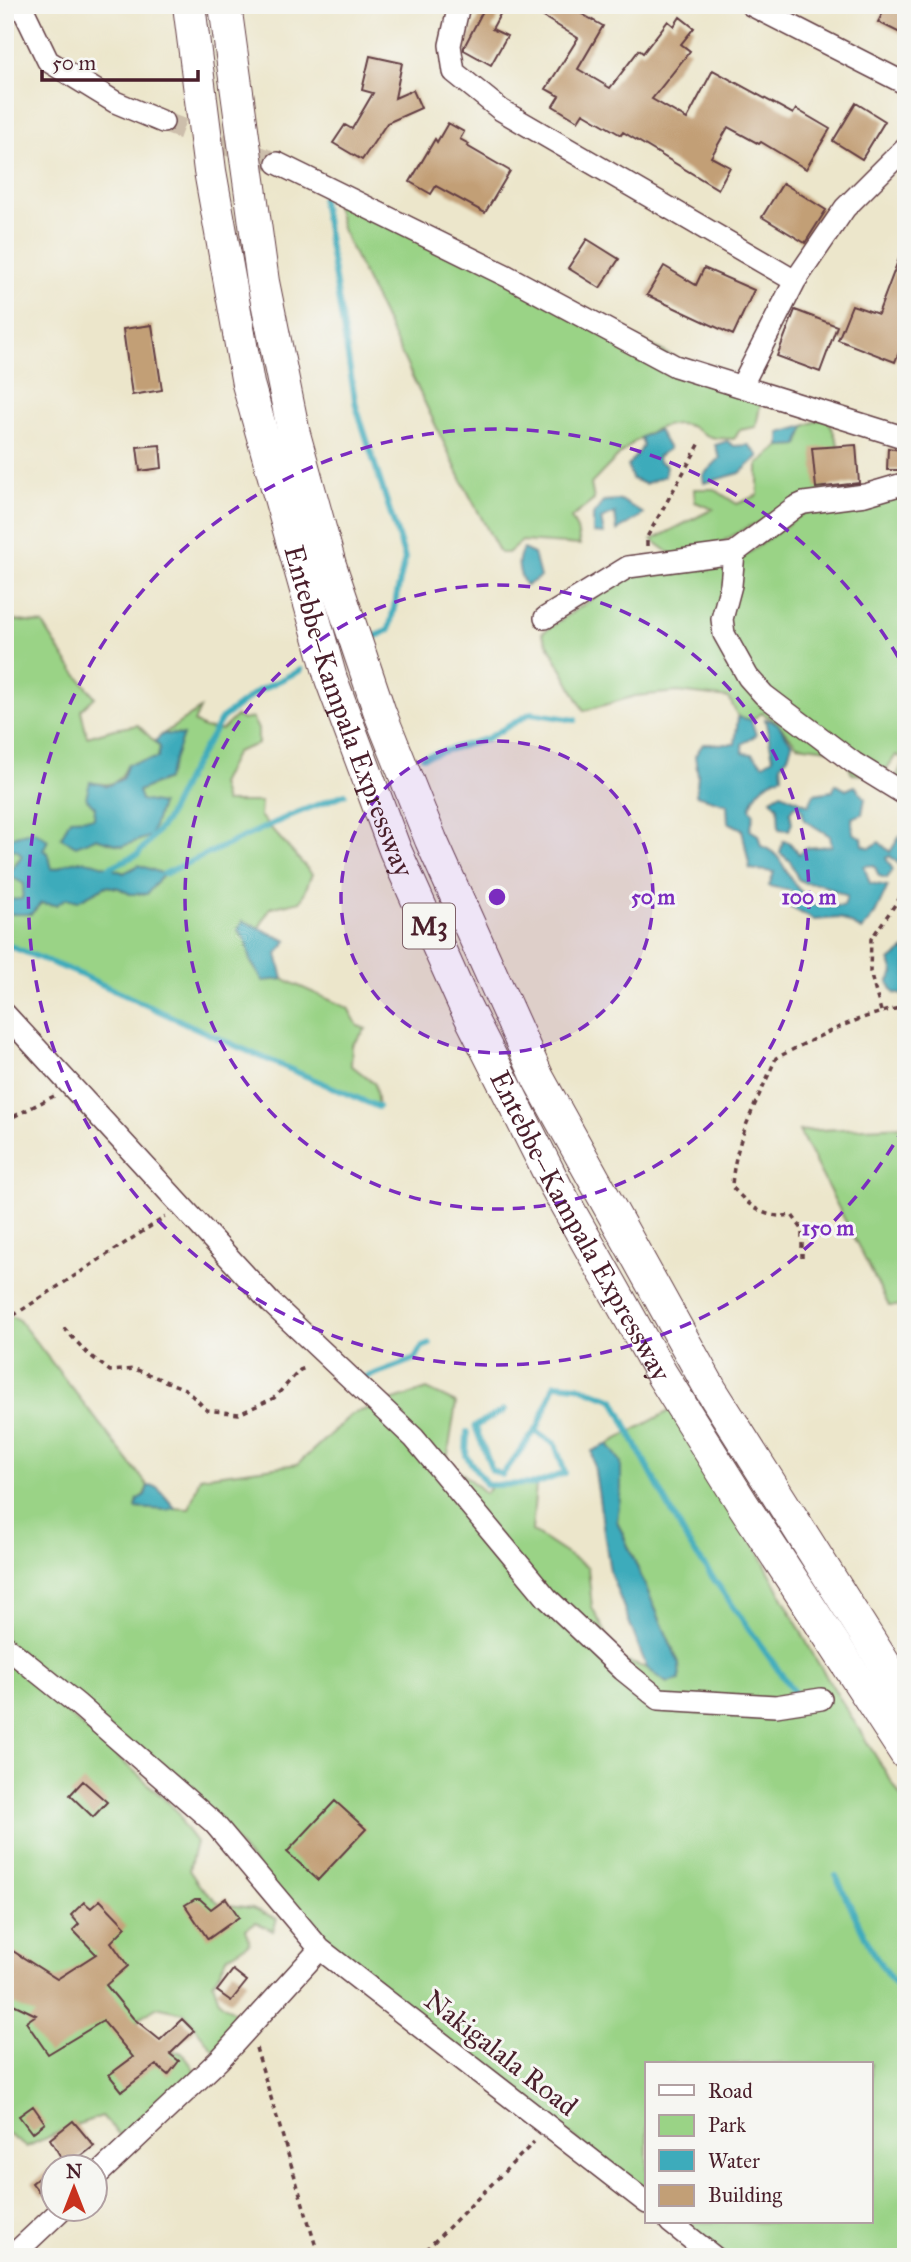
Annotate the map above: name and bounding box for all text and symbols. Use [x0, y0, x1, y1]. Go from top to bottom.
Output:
scale bar [42, 38, 198, 82]
text: 50 m [52, 50, 97, 76]
street label: Entebbe–Kampala Expressway [277, 541, 423, 883]
text: 50 m [631, 884, 675, 910]
text: 100 m [782, 884, 837, 910]
centre of rings [485, 885, 509, 909]
road number: M3 [403, 903, 455, 948]
street label: Entebbe–Kampala Expressway [483, 1064, 680, 1388]
text: 150 m [802, 1215, 854, 1241]
street label: Nakigalala Road [417, 1982, 585, 2124]
legend [645, 2062, 872, 2224]
text: Road [708, 2078, 753, 2104]
text: Park [708, 2112, 746, 2138]
text: Water [708, 2148, 760, 2174]
north arrow [38, 2154, 108, 2224]
text: N [66, 2160, 82, 2183]
text: Building [708, 2182, 782, 2208]

